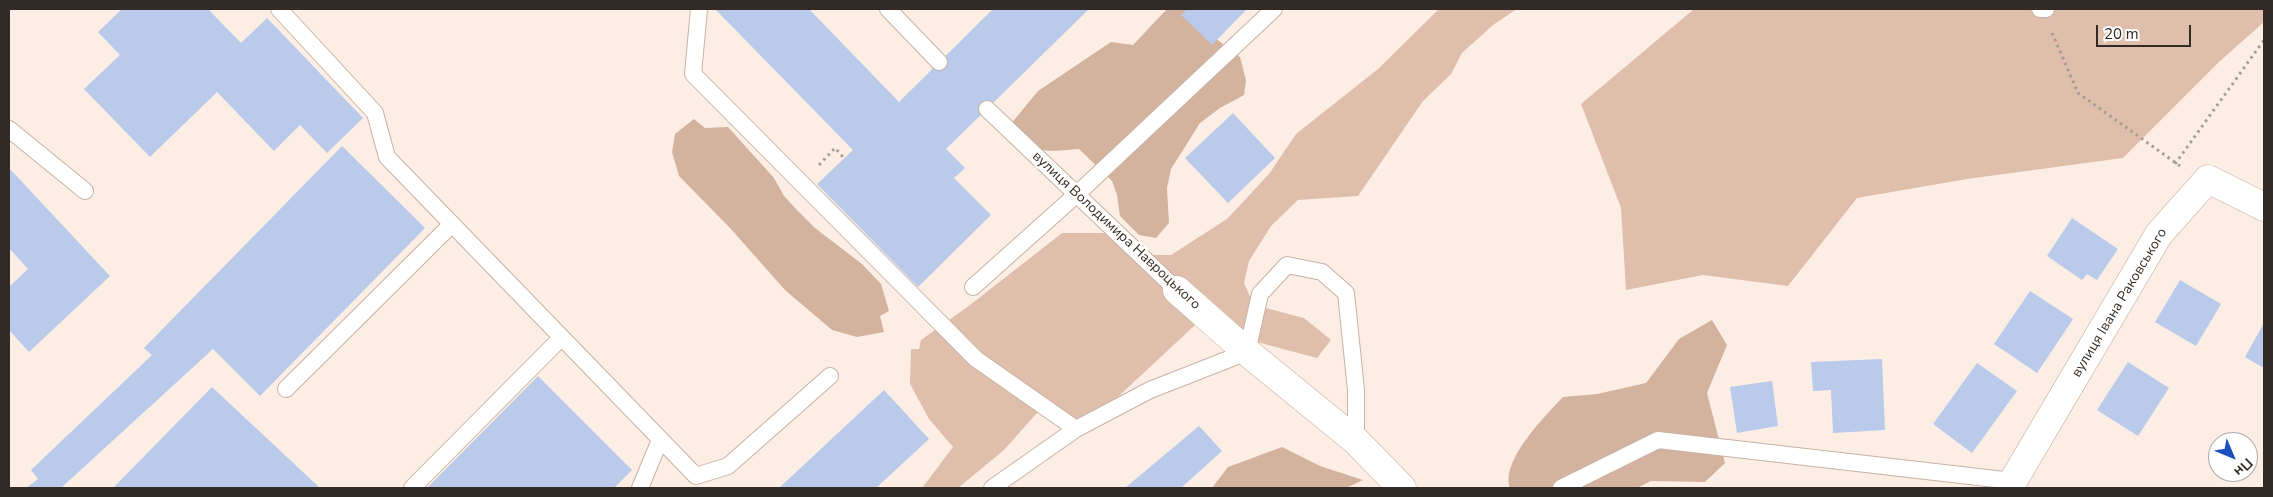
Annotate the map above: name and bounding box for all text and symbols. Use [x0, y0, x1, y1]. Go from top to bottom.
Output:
scale bar [2098, 15, 2193, 47]
text: 20 m [2104, 24, 2139, 44]
street label: вулиця Володимира Навроцького [1028, 148, 1204, 314]
street label: вулиця Івана Раковського [2069, 225, 2171, 381]
north arrow [2208, 432, 2258, 482]
text: Пн [2230, 454, 2257, 481]

